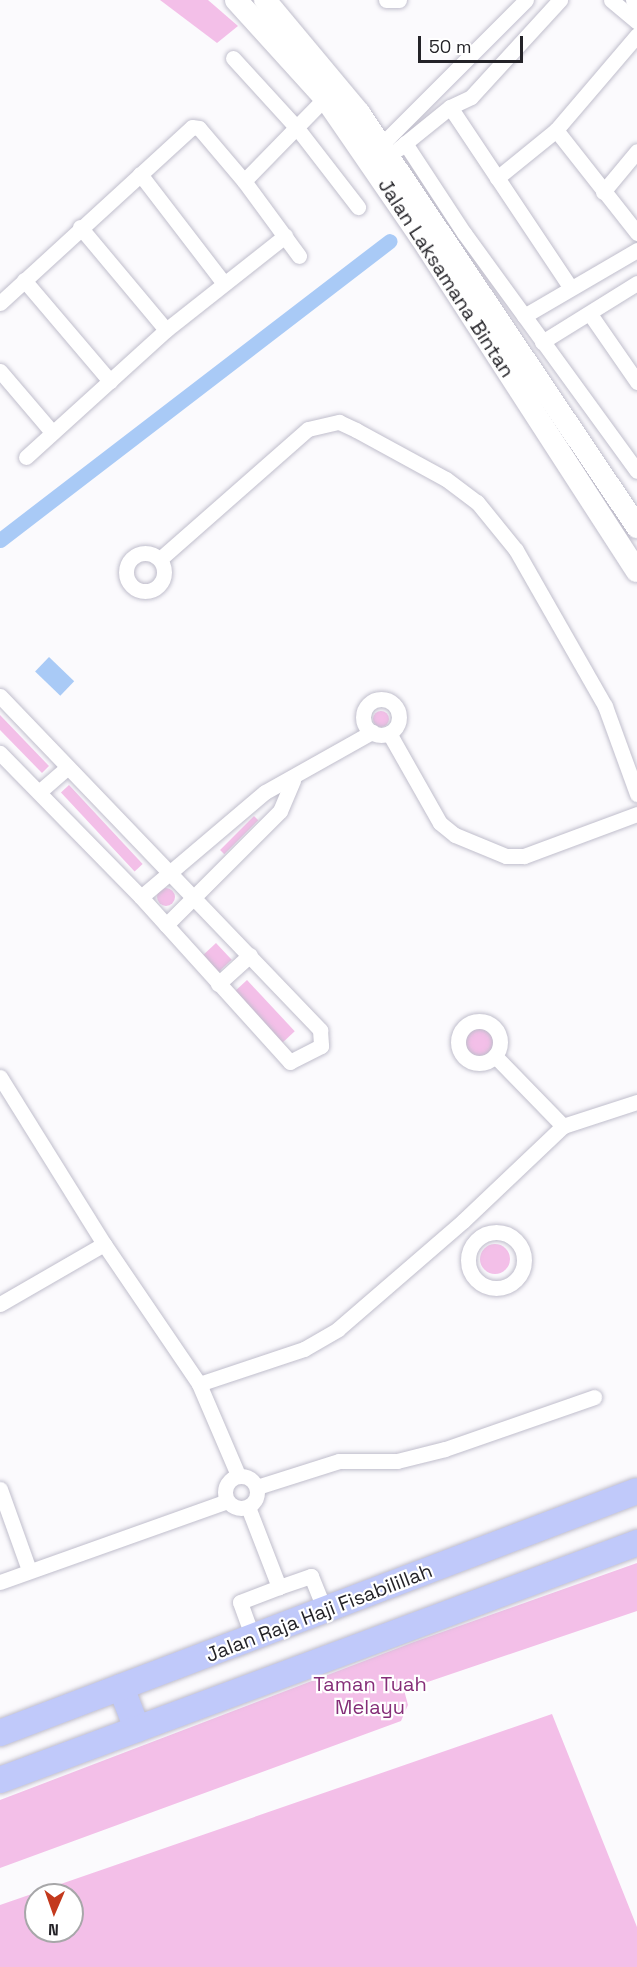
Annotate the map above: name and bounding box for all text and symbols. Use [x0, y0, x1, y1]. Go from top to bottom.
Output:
scale bar [421, 24, 526, 62]
text: 50 m [429, 35, 471, 58]
street label: Jalan Laksamana Bintan [373, 174, 519, 382]
street label: Jalan Raja Haji Fisabilillah [202, 1559, 436, 1667]
park label: Taman Tuah Melayu [313, 1673, 427, 1720]
north arrow [24, 1883, 84, 1943]
text: N [48, 1919, 59, 1940]

